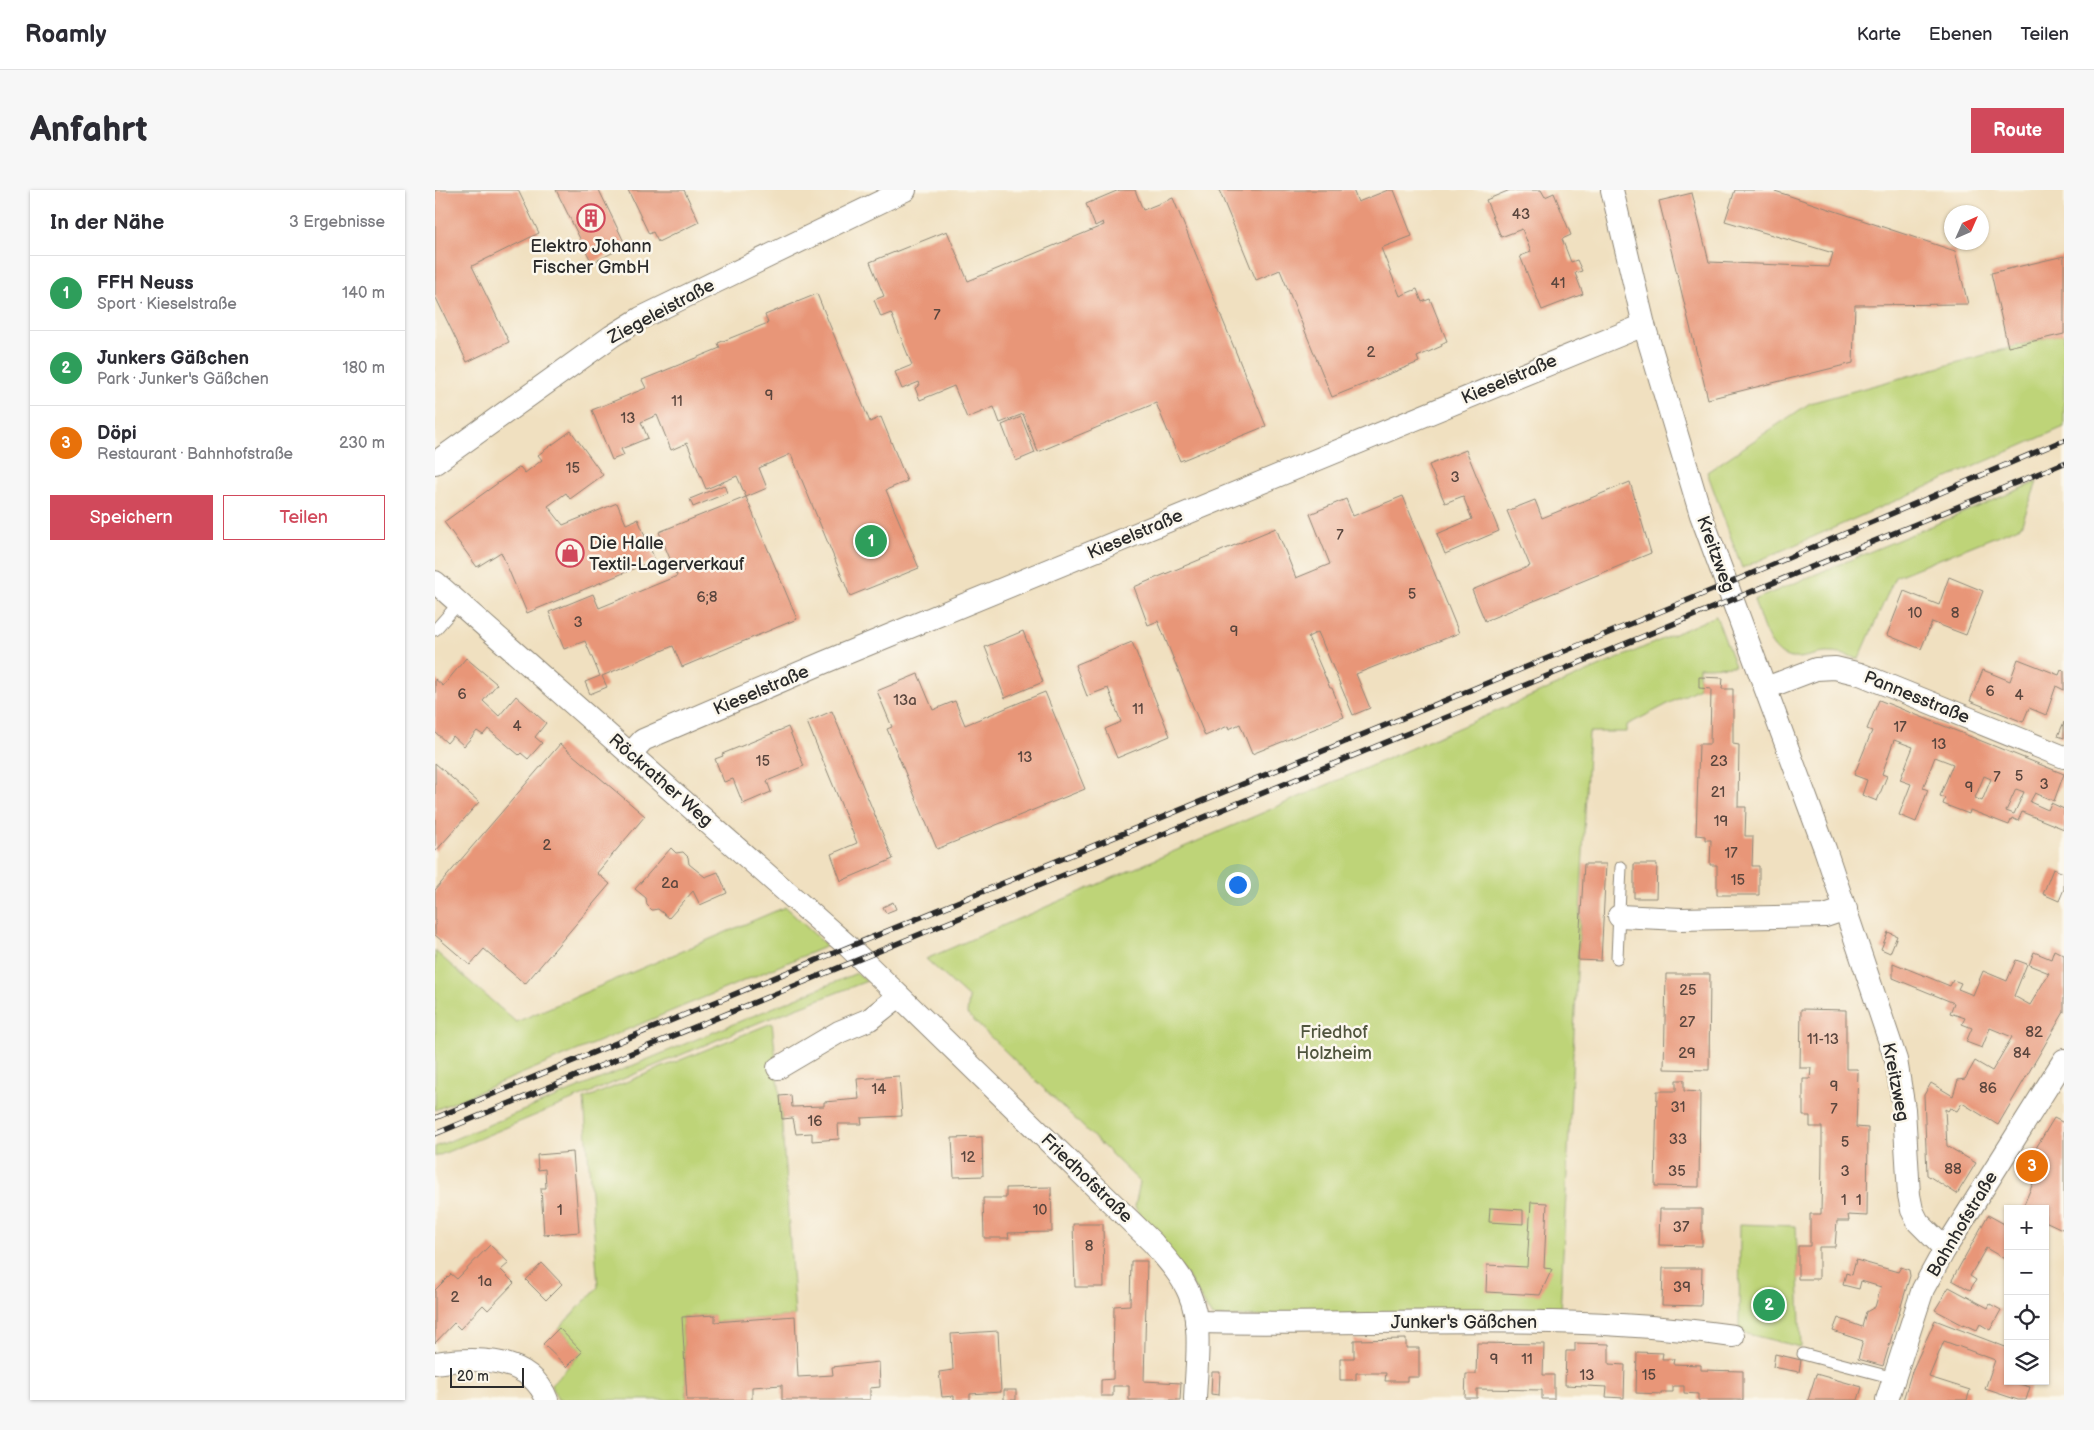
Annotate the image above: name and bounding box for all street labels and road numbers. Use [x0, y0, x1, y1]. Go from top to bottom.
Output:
street label: Ziegeleistraße [604, 274, 718, 349]
street label: Kieselstraße [1458, 350, 1560, 409]
street label: Kieselstraße [1084, 505, 1186, 564]
street label: Kreitzweg [1692, 513, 1739, 595]
street label: Kieselstraße [710, 661, 812, 720]
street label: Pannesstraße [1861, 667, 1973, 728]
street label: Röckrather Weg [604, 730, 717, 831]
street label: Kreitzweg [1878, 1041, 1913, 1123]
street label: Friedhofstraße [1037, 1129, 1137, 1227]
street label: Bahnhofstraße [1923, 1167, 2002, 1281]
street label: Junker's Gäßchen [1391, 1312, 1537, 1333]

